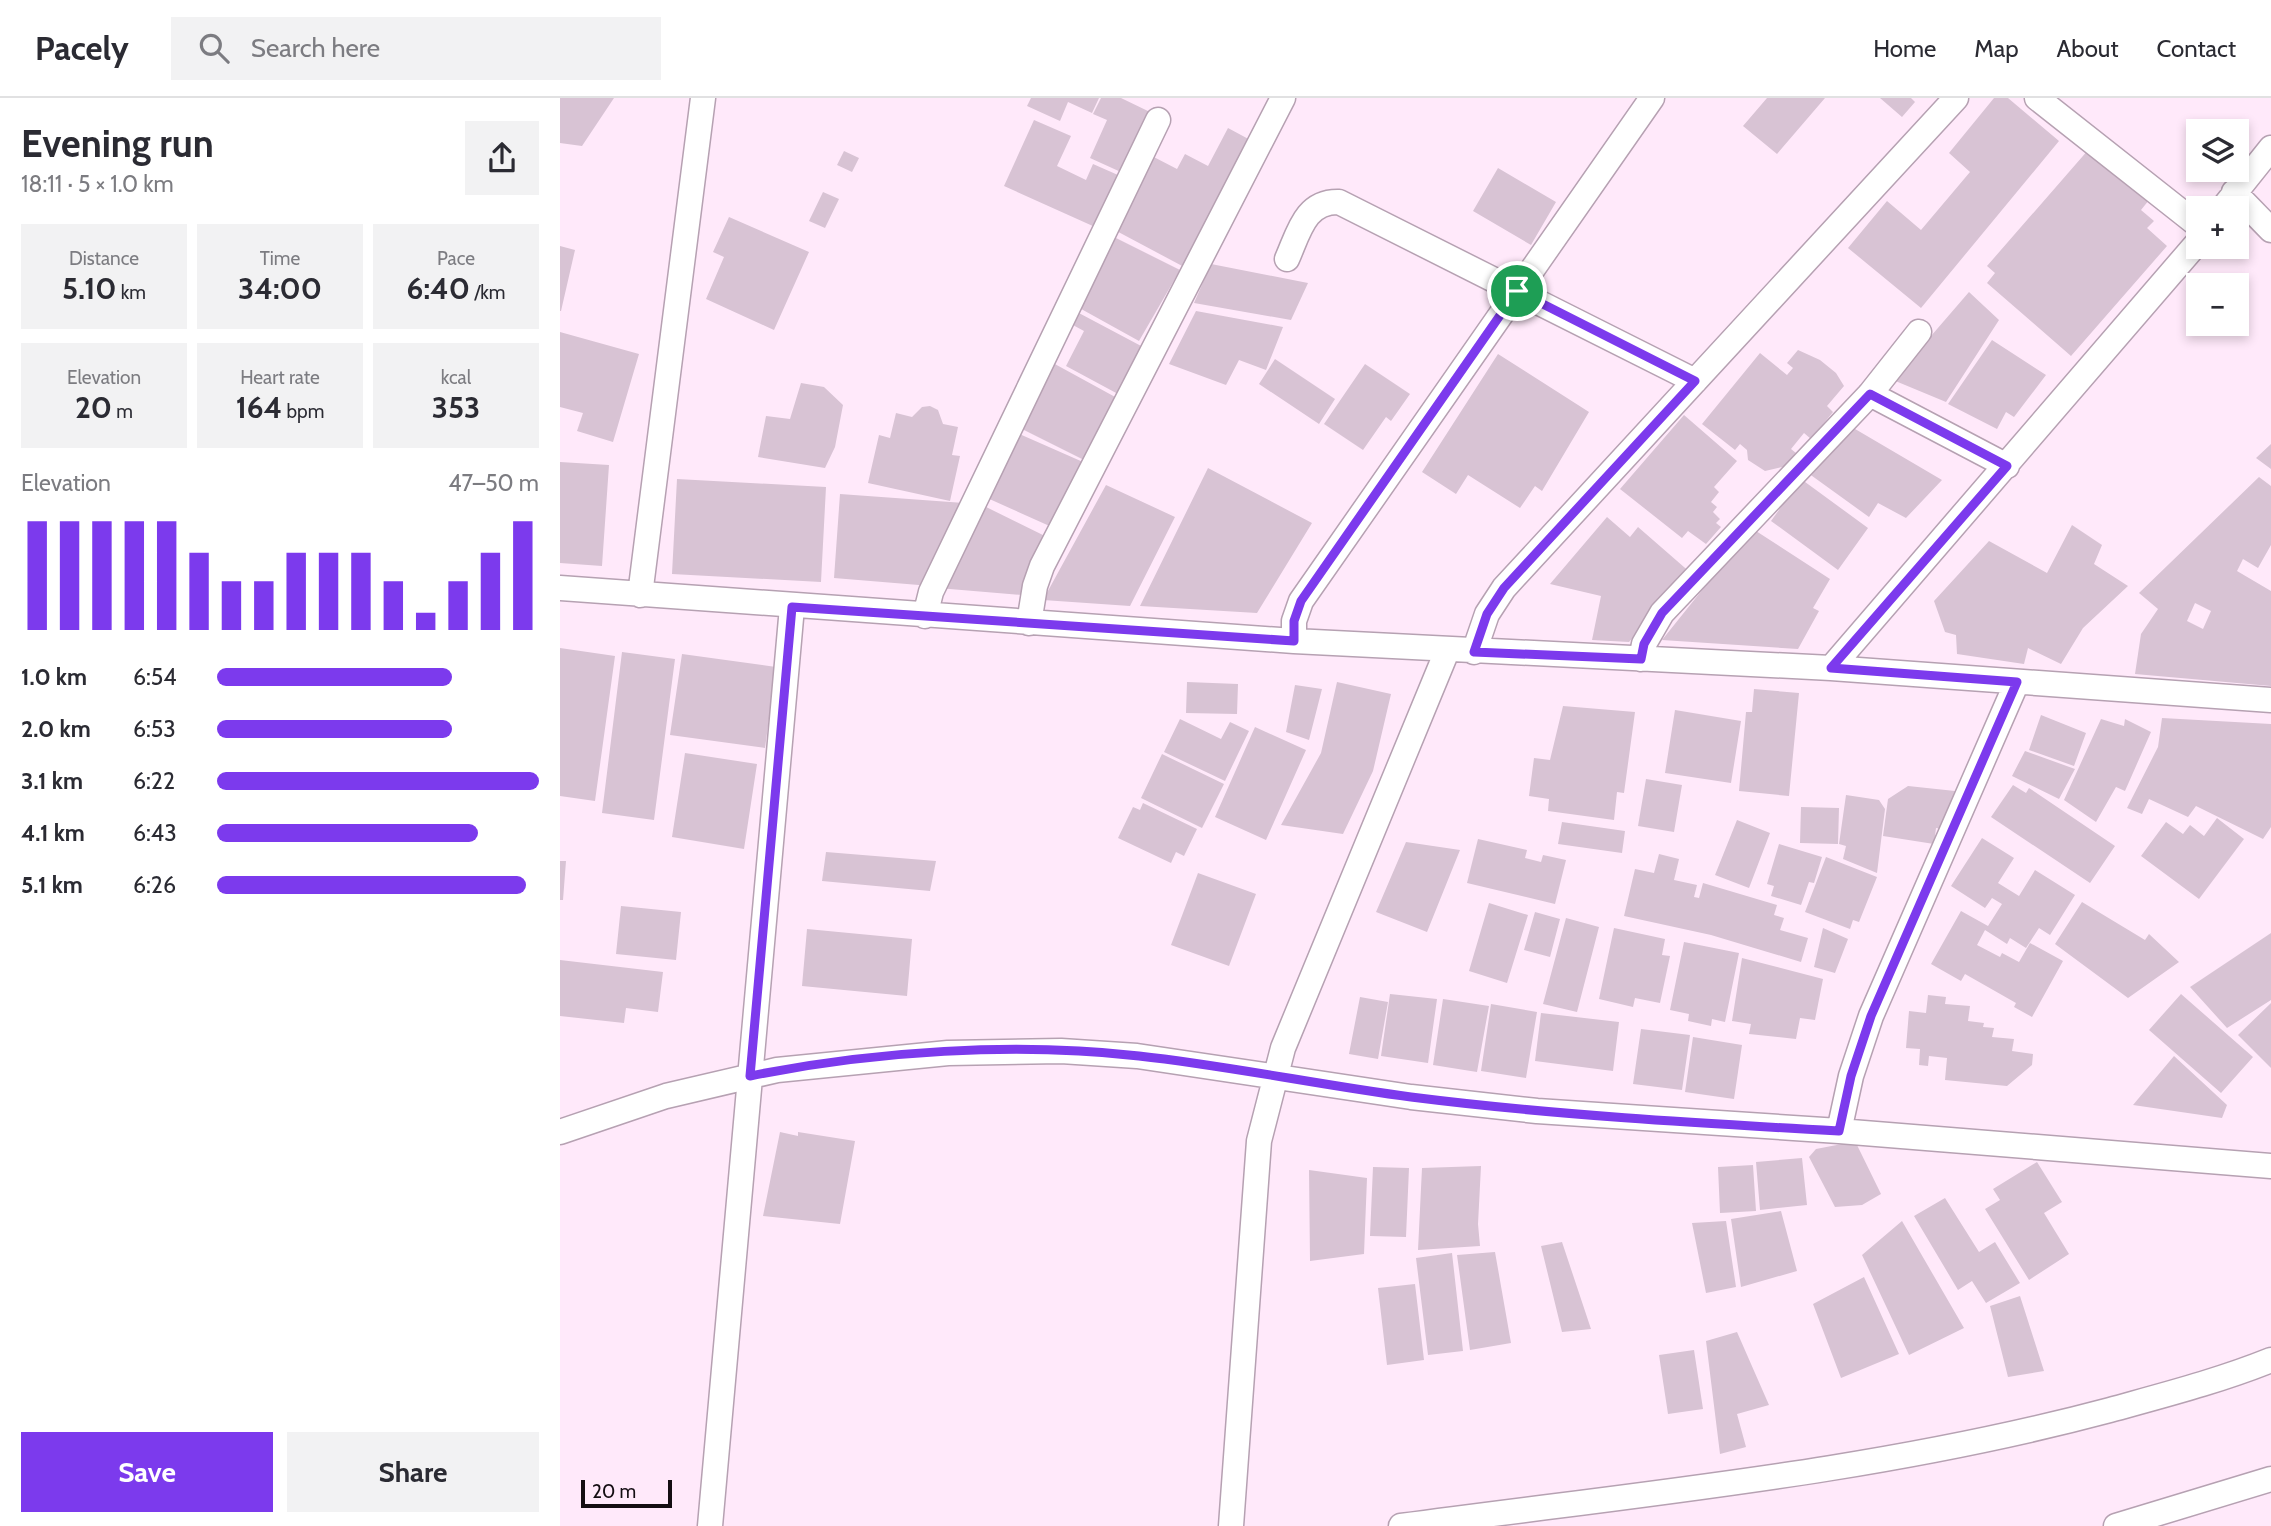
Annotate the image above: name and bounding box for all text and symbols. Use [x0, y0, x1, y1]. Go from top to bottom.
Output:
search box [171, 17, 661, 80]
text: Pacely [35, 28, 129, 68]
icon: search [195, 29, 233, 67]
text: Search here [251, 32, 380, 64]
text: Home [1873, 34, 1936, 63]
text: Map [1974, 34, 2019, 63]
text: About [2057, 34, 2119, 63]
text: Contact [2157, 34, 2236, 63]
map controls [2186, 119, 2249, 336]
button: layers [2186, 119, 2249, 182]
text: Evening run [21, 120, 214, 167]
button: share [465, 121, 539, 195]
text: 18:11 · 5 × 1.0 km [21, 170, 174, 198]
button: + [2186, 196, 2249, 259]
text: Distance [69, 247, 139, 270]
text: Time [260, 247, 300, 270]
text: Pace [437, 247, 475, 270]
pin [1487, 261, 1547, 321]
text: 5.10 [62, 270, 117, 307]
text: 34:00 [238, 270, 322, 307]
text: 6:40 [407, 270, 470, 307]
icon: arrive [1498, 272, 1536, 310]
button: − [2186, 273, 2249, 336]
text: km [117, 281, 146, 304]
text: /km [470, 281, 505, 304]
text: Elevation [67, 366, 141, 389]
text: Heart rate [240, 366, 320, 389]
text: kcal [441, 366, 471, 389]
text: 20 [75, 389, 112, 426]
text: 164 [236, 389, 282, 426]
text: 353 [432, 389, 480, 426]
text: m [112, 400, 133, 423]
text: bpm [282, 400, 324, 423]
text: Elevation [21, 469, 111, 497]
text: 47–50 m [448, 469, 539, 497]
text: 1.0 km [21, 663, 87, 691]
text: 6:54 [133, 663, 177, 691]
text: 2.0 km [21, 715, 91, 743]
text: 6:53 [133, 715, 176, 743]
text: 3.1 km [21, 767, 83, 795]
text: 6:22 [133, 767, 175, 795]
text: 4.1 km [21, 819, 85, 847]
text: 6:43 [133, 819, 177, 847]
text: 5.1 km [21, 871, 83, 899]
text: 6:26 [133, 871, 176, 899]
button: Save [21, 1432, 273, 1512]
button: Share [287, 1432, 539, 1512]
scale bar [581, 1477, 672, 1509]
text: 20 m [592, 1480, 636, 1503]

